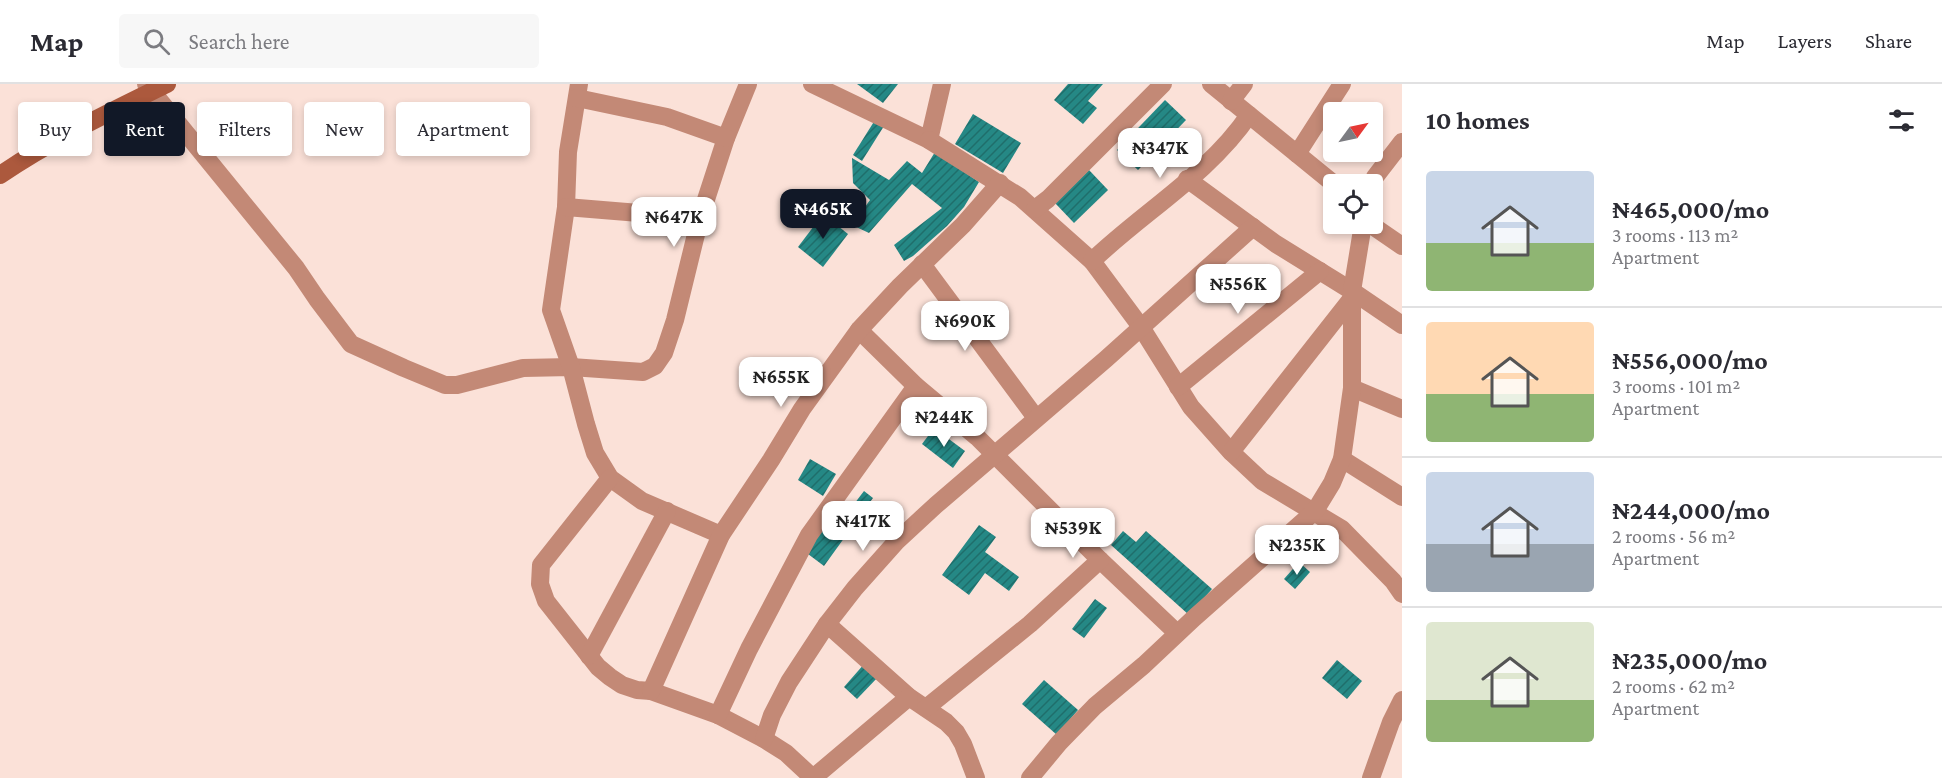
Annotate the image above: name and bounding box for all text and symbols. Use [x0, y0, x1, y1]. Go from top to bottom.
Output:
search box [119, 14, 539, 68]
icon: search [140, 25, 173, 58]
text: Map [30, 26, 83, 57]
text: Search here [188, 29, 289, 54]
text: Map [1706, 29, 1745, 53]
text: Layers [1778, 29, 1832, 53]
text: Share [1865, 29, 1912, 53]
chip: Buy [18, 102, 92, 156]
chip: Rent [104, 102, 185, 156]
chip: Filters [197, 102, 292, 156]
chip: New [304, 102, 384, 156]
chip: Apartment [396, 102, 530, 156]
north arrow [1323, 102, 1383, 162]
map controls [1323, 102, 1383, 234]
icon: filters [1885, 104, 1918, 137]
text: 10 homes [1426, 106, 1530, 135]
pin: ₦347K [1118, 128, 1202, 179]
text: ₦347K [1132, 136, 1188, 158]
button: locate [1323, 174, 1383, 234]
pin: ₦465K [781, 189, 865, 240]
icon: home [1474, 195, 1546, 267]
text: ₦465,000/mo [1612, 195, 1769, 224]
pin: ₦647K [632, 197, 716, 248]
text: ₦465K [794, 197, 852, 219]
text: ₦647K [645, 205, 703, 227]
text: 3 rooms · 113 m² [1612, 224, 1738, 246]
text: Apartment [1612, 246, 1699, 268]
pin: ₦556K [1196, 264, 1280, 315]
text: ₦556K [1210, 272, 1266, 294]
pin: ₦690K [923, 301, 1007, 352]
text: ₦690K [935, 309, 995, 331]
icon: home [1474, 346, 1546, 418]
text: ₦556,000/mo [1612, 346, 1768, 375]
pin: ₦655K [739, 357, 823, 408]
text: ₦655K [753, 365, 809, 387]
text: 3 rooms · 101 m² [1612, 375, 1740, 397]
pin: ₦244K [902, 397, 986, 448]
text: Apartment [1612, 397, 1699, 419]
text: ₦244K [915, 405, 973, 427]
icon: home [1474, 496, 1546, 568]
text: ₦244,000/mo [1612, 496, 1770, 525]
pin: ₦417K [821, 501, 905, 552]
pin: ₦539K [1031, 508, 1115, 559]
text: ₦417K [836, 509, 890, 531]
text: ₦539K [1045, 516, 1101, 538]
pin: ₦235K [1255, 525, 1339, 576]
text: 2 rooms · 56 m² [1612, 525, 1735, 547]
text: ₦235K [1269, 533, 1325, 555]
text: Apartment [1612, 547, 1699, 569]
icon: home [1474, 646, 1546, 718]
text: ₦235,000/mo [1612, 646, 1767, 675]
text: 2 rooms · 62 m² [1612, 675, 1735, 697]
text: Apartment [1612, 697, 1699, 719]

